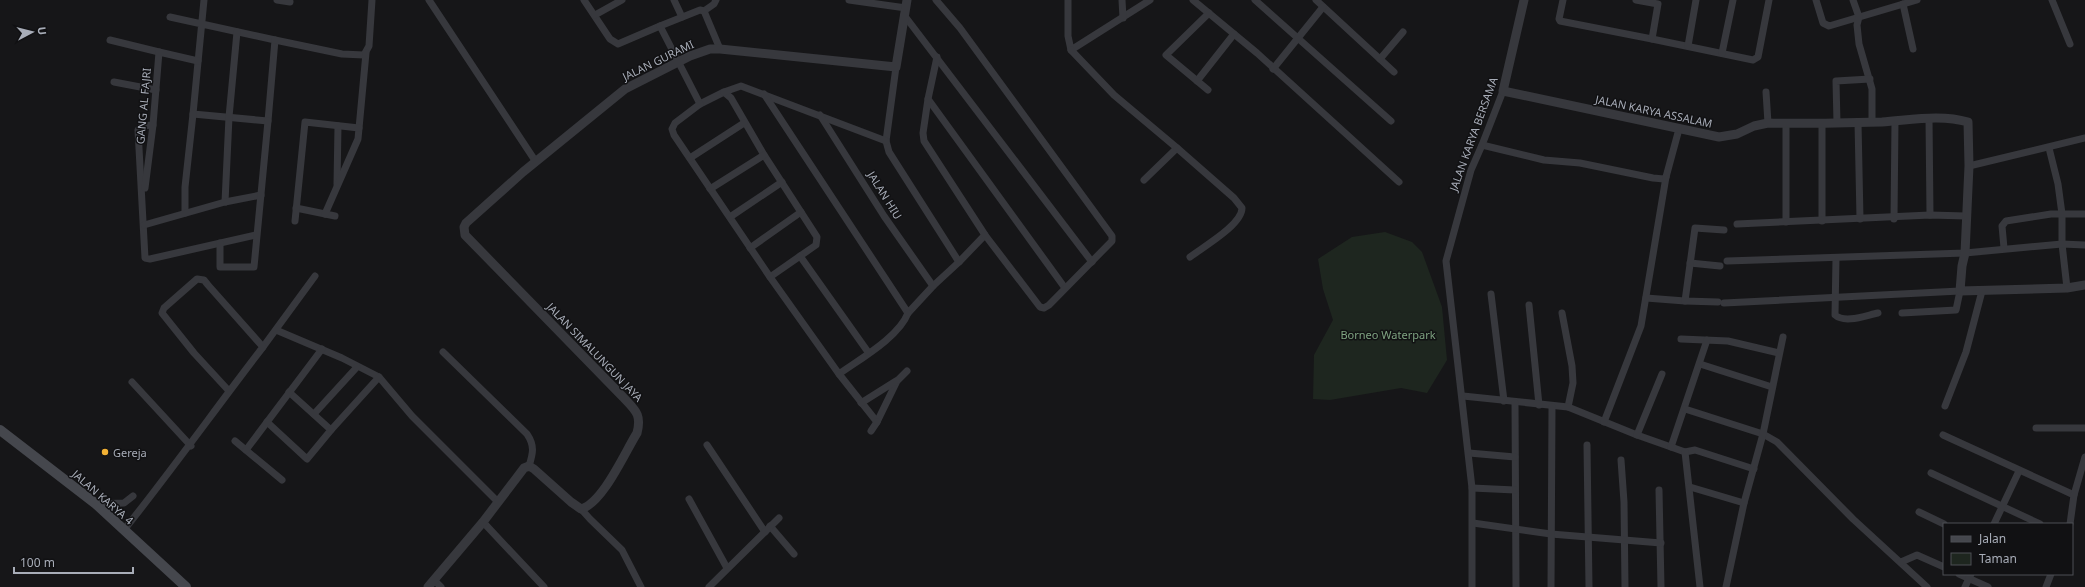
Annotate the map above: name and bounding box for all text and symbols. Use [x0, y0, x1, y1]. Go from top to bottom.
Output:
north arrow [12, 12, 52, 52]
text: U [34, 26, 50, 36]
street label: JALAN GURAMI [619, 36, 696, 84]
street label: GANG AL FAJRI [132, 67, 154, 145]
street label: JALAN KARYA BERSAMA [1445, 74, 1501, 194]
street label: JALAN KARYA ASSALAM [1593, 91, 1714, 131]
street label: JALAN HIU [864, 167, 906, 222]
street label: JALAN SIMALUNGUN JAYA [543, 299, 647, 405]
park label: Borneo Waterpark [1340, 327, 1436, 342]
place label: Gereja [113, 445, 147, 460]
marker: Gereja [100, 447, 110, 457]
street label: JALAN KARYA 4 [68, 466, 137, 528]
legend [1943, 523, 2073, 575]
text: Jalan [1978, 530, 2006, 547]
scale bar [14, 549, 133, 575]
text: Taman [1979, 550, 2017, 567]
text: 100 m [20, 554, 55, 571]

